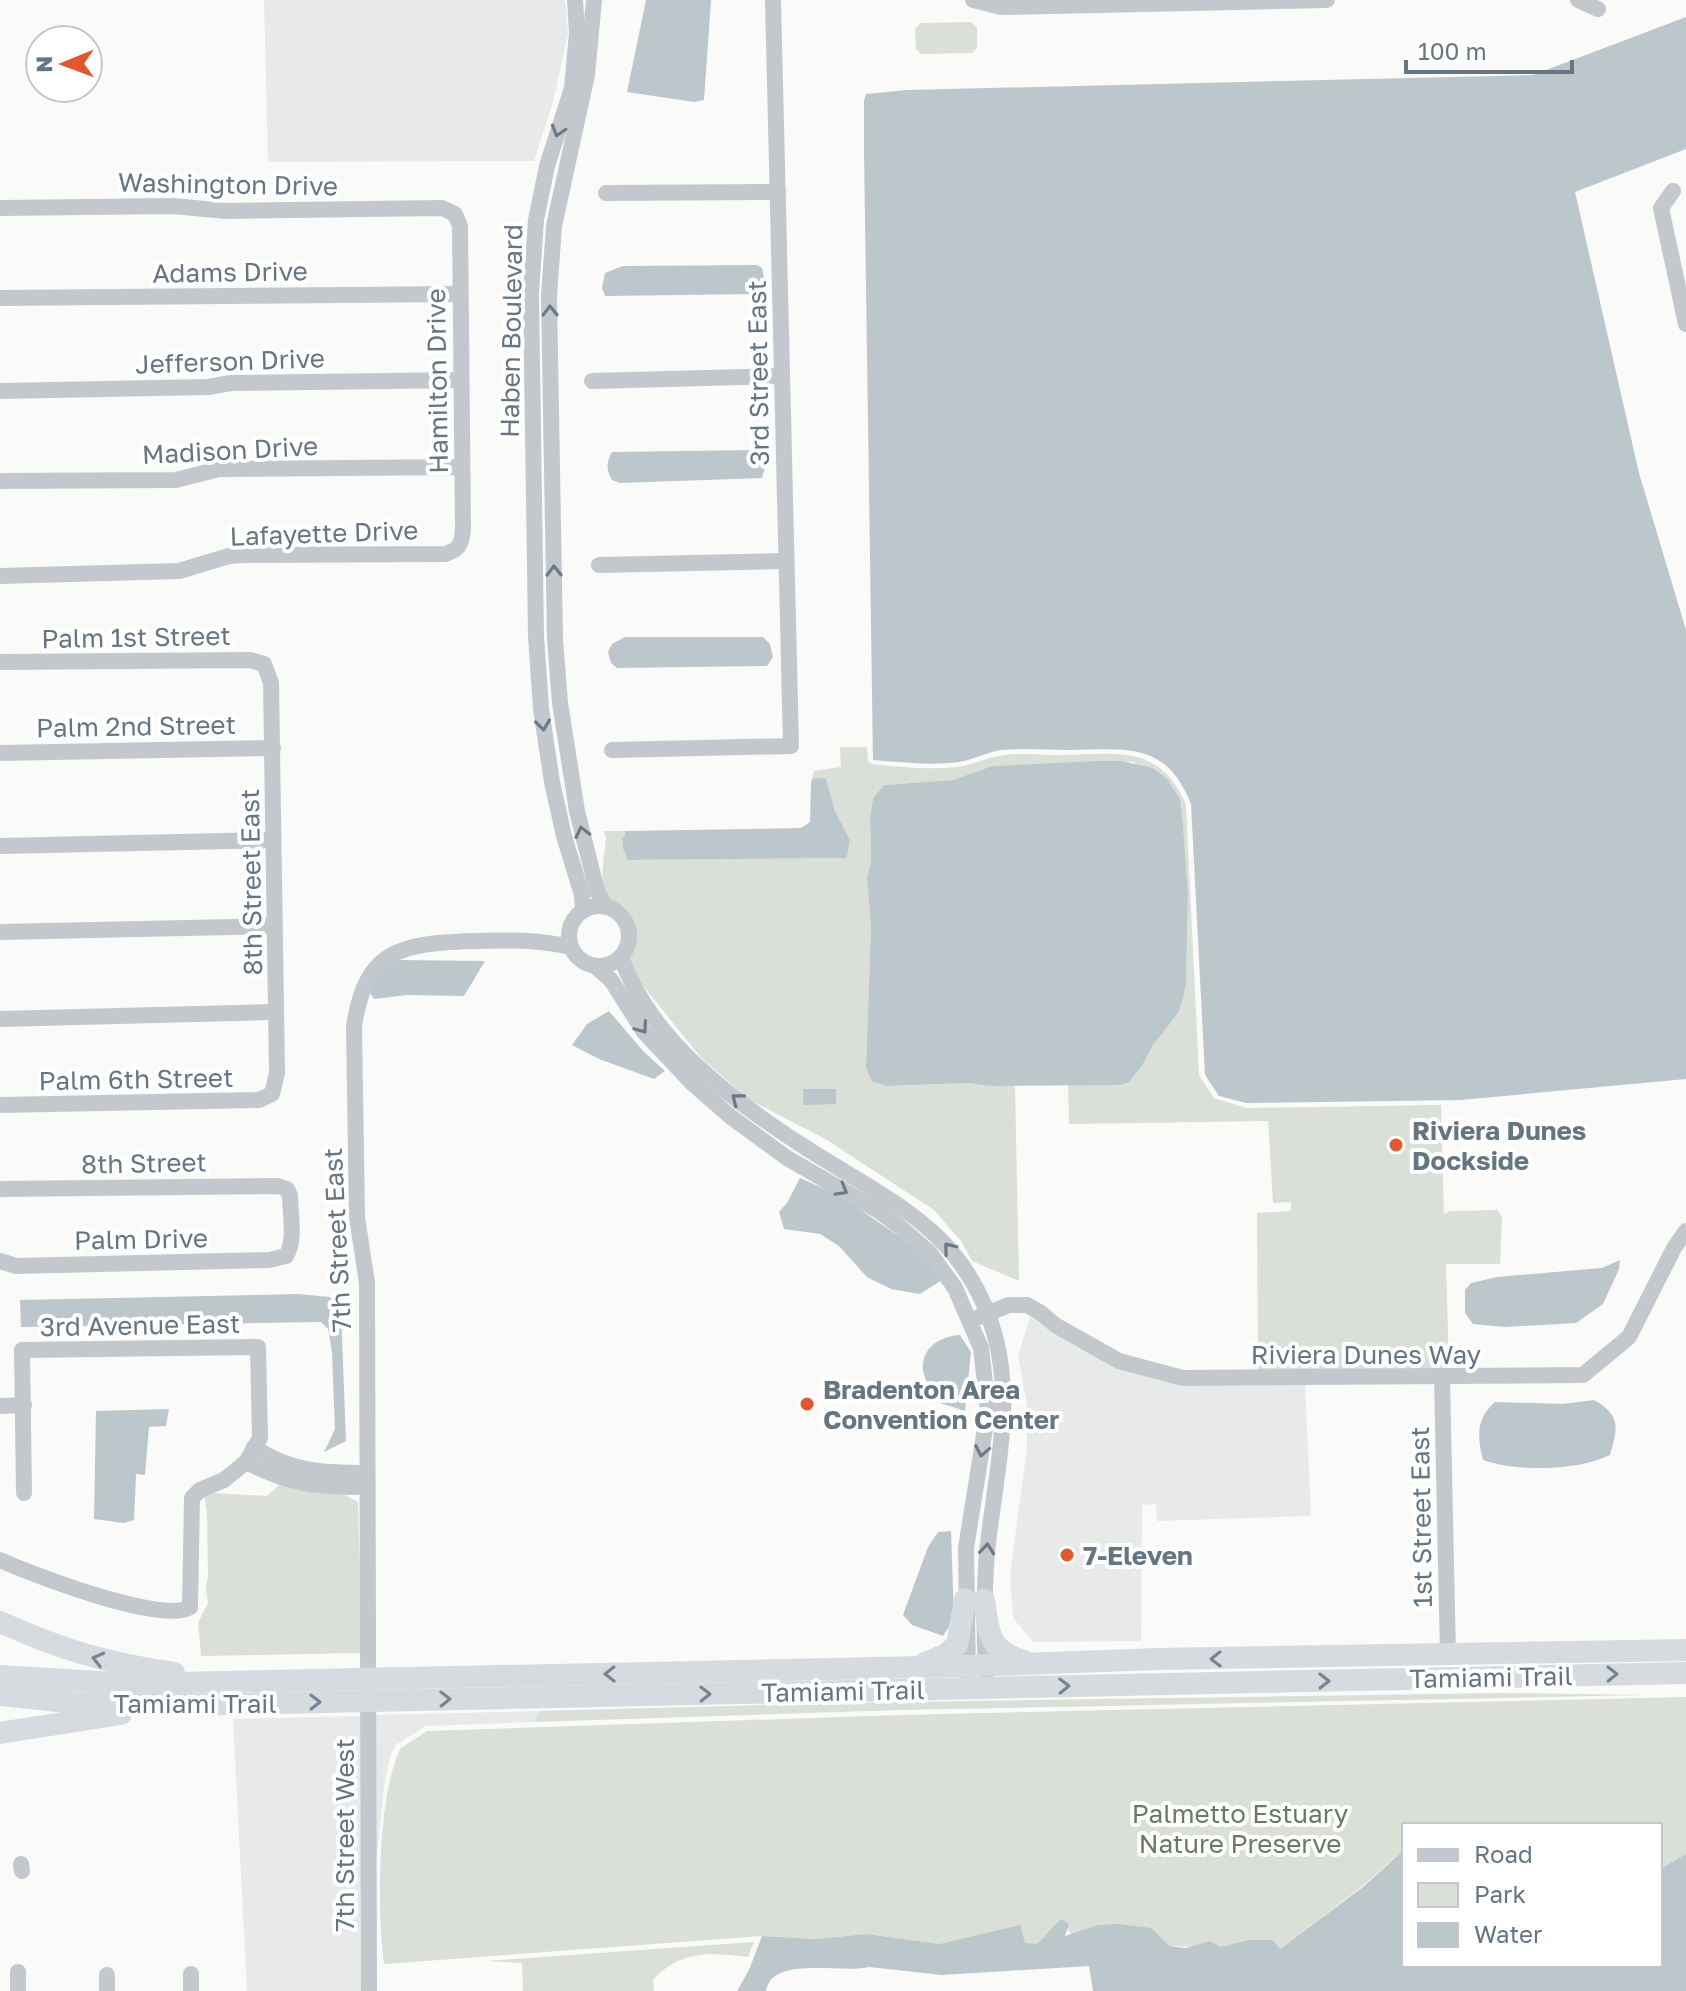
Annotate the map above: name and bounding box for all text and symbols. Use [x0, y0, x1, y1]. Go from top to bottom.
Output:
north arrow [24, 24, 104, 104]
scale bar [1406, 24, 1572, 74]
text: 100 m [1418, 36, 1487, 65]
text: N [30, 56, 57, 73]
one-way arrow [551, 124, 567, 138]
street label: Washington Drive [118, 167, 338, 201]
street label: Haben Boulevard [494, 224, 528, 438]
street label: Adams Drive [152, 255, 308, 289]
street label: 3rd Street East [741, 280, 775, 466]
street label: Hamilton Drive [420, 288, 454, 474]
one-way arrow [541, 304, 558, 317]
street label: Jefferson Drive [135, 342, 325, 380]
street label: Madison Drive [141, 430, 319, 470]
street label: Lafayette Drive [229, 514, 419, 552]
one-way arrow [545, 564, 563, 577]
street label: Palm 1st Street [41, 620, 231, 654]
street label: Palm 2nd Street [36, 709, 236, 743]
one-way arrow [535, 719, 552, 732]
street label: 8th Street East [234, 788, 268, 976]
one-way arrow [574, 826, 591, 840]
one-way arrow [632, 1019, 646, 1033]
street label: Palm 6th Street [38, 1062, 234, 1096]
one-way arrow [732, 1094, 746, 1108]
place label: Riviera Dunes Dockside [1412, 1115, 1586, 1176]
marker: Riviera Dunes Dockside [1387, 1136, 1405, 1154]
street label: 8th Street [81, 1146, 207, 1180]
street label: 7th Street East [317, 1147, 357, 1333]
one-way arrow [833, 1180, 848, 1196]
street label: Palm Drive [74, 1222, 208, 1256]
one-way arrow [944, 1243, 959, 1257]
street label: 3rd Avenue East [40, 1308, 240, 1342]
street label: Riviera Dunes Way [1251, 1339, 1482, 1370]
place label: Bradenton Area Convention Center [823, 1374, 1059, 1435]
marker: Bradenton Area Convention Center [798, 1395, 816, 1413]
street label: 1st Street East [1404, 1426, 1438, 1608]
one-way arrow [975, 1444, 992, 1457]
place label: 7-Eleven [1083, 1540, 1193, 1571]
one-way arrow [979, 1542, 996, 1555]
marker: 7-Eleven [1058, 1546, 1076, 1564]
one-way arrow [1209, 1650, 1222, 1668]
one-way arrow [92, 1652, 106, 1669]
street label: Tamiami Trail [1409, 1660, 1573, 1694]
one-way arrow [603, 1666, 616, 1683]
one-way arrow [1606, 1666, 1619, 1683]
one-way arrow [1318, 1672, 1331, 1689]
street label: Tamiami Trail [761, 1674, 925, 1708]
one-way arrow [1058, 1677, 1071, 1695]
one-way arrow [699, 1685, 712, 1702]
street label: Tamiami Trail [113, 1688, 277, 1719]
one-way arrow [439, 1690, 452, 1708]
one-way arrow [309, 1693, 322, 1711]
street label: 7th Street West [329, 1738, 360, 1932]
park label: Palmetto Estuary Nature Preserve [1132, 1798, 1349, 1859]
legend [1402, 1823, 1662, 1967]
text: Road [1474, 1839, 1533, 1868]
text: Park [1474, 1879, 1526, 1908]
text: Water [1474, 1919, 1542, 1948]

